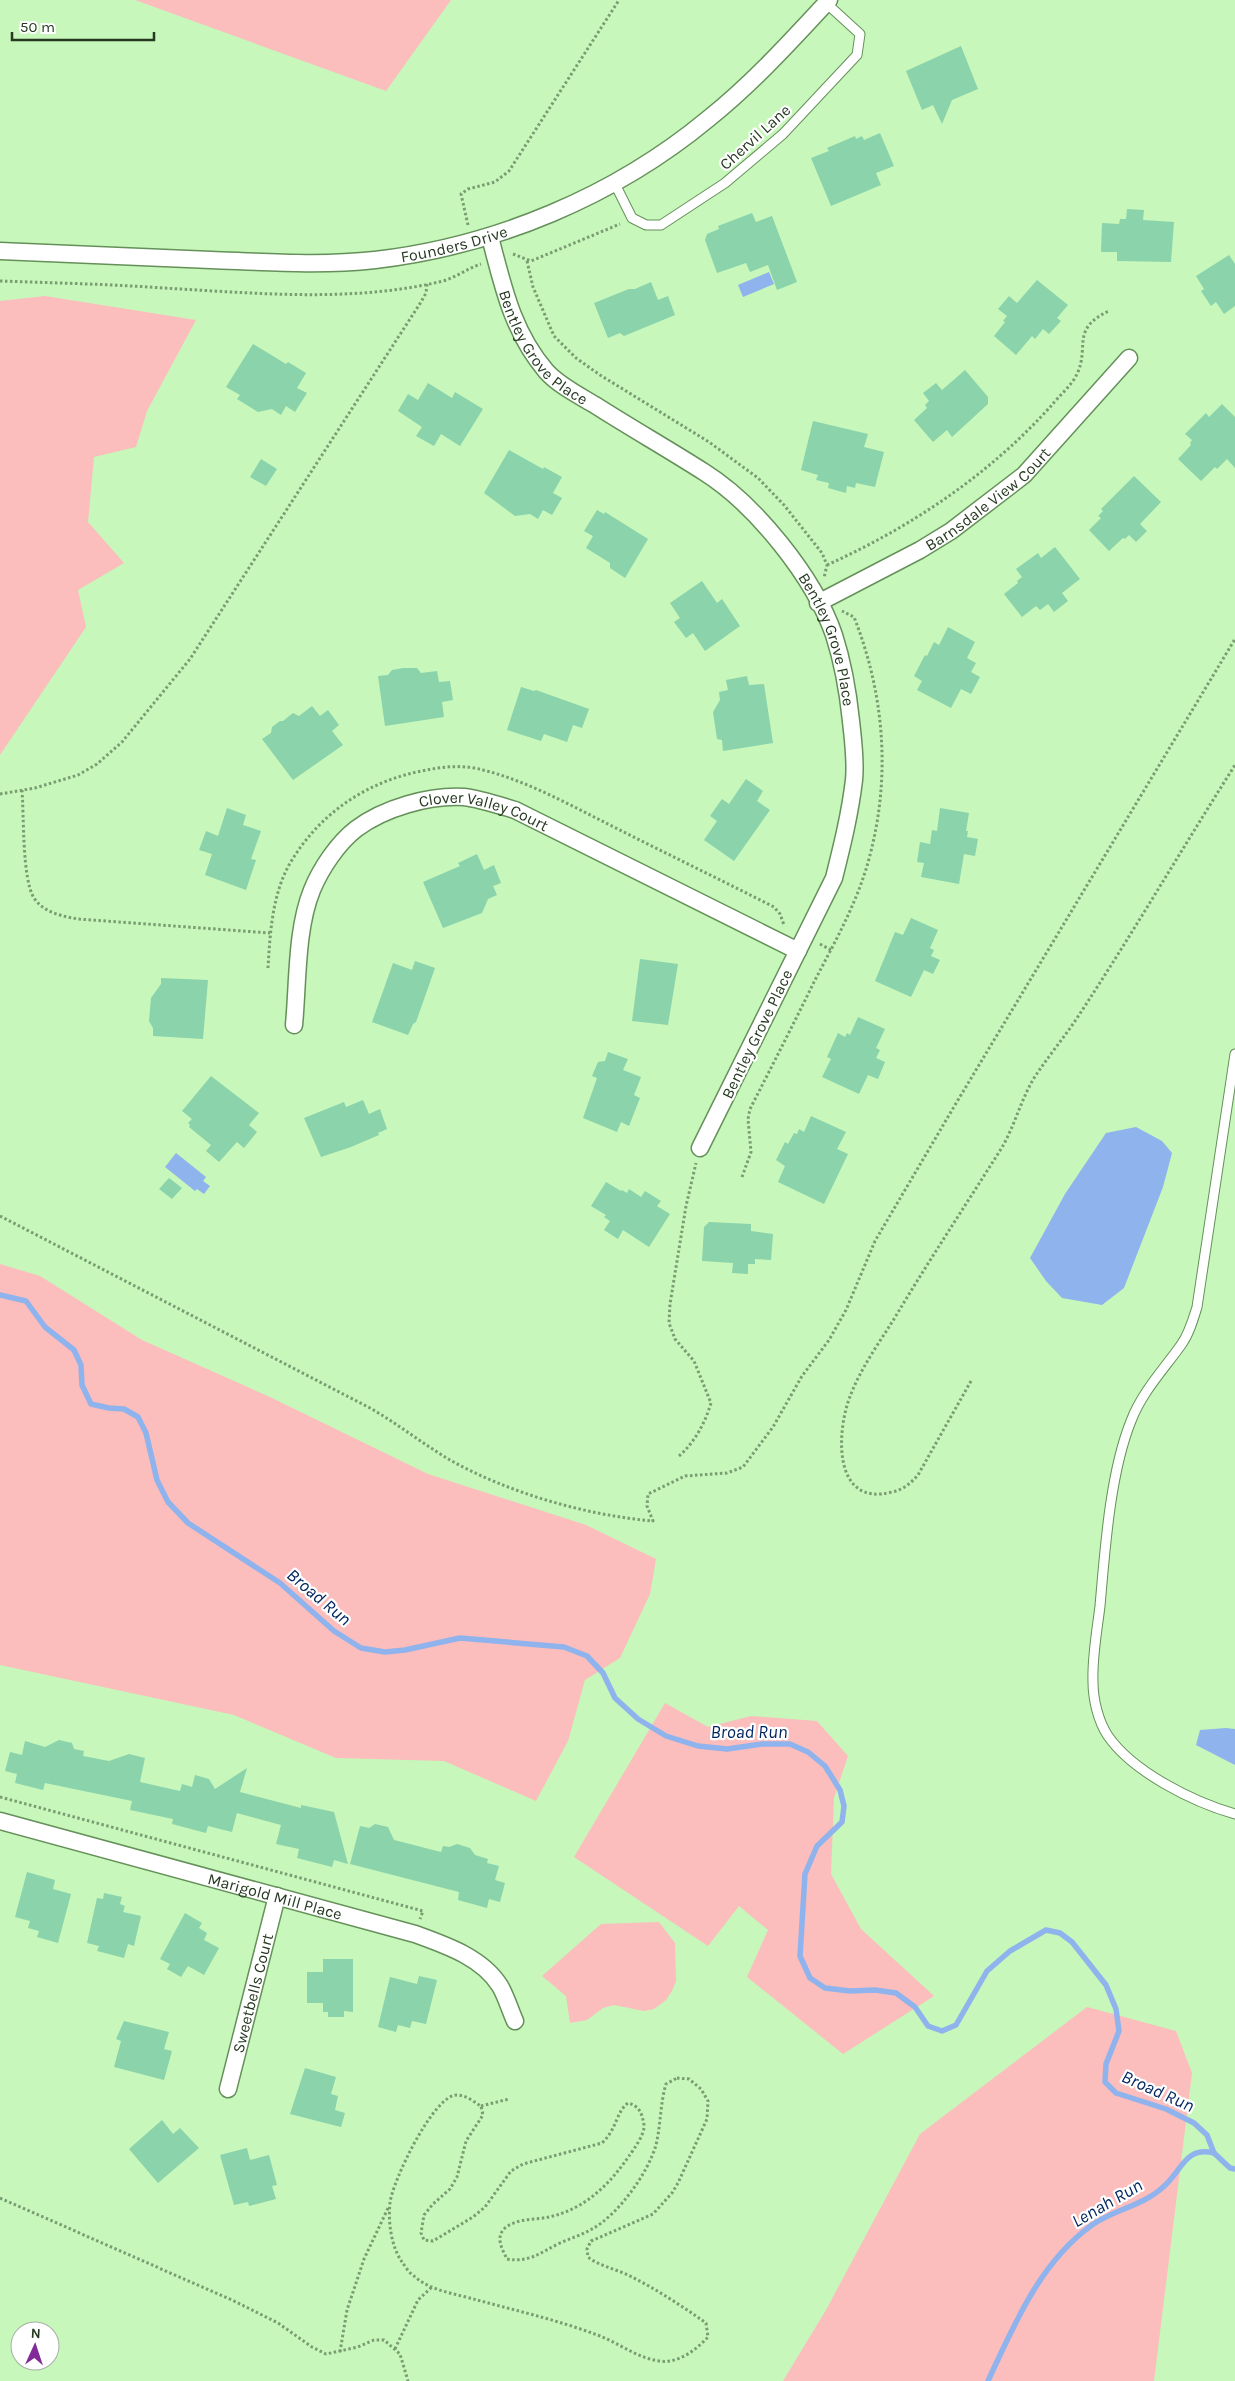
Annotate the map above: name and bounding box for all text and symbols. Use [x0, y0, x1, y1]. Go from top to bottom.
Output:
scale bar [12, 10, 155, 42]
text: 50 m [20, 18, 55, 36]
street label: Chervil Lane [716, 100, 794, 174]
street label: Founders Drive [399, 221, 510, 266]
street label: Bentley Grove Place [495, 287, 591, 408]
street label: Barnsdale View Court [921, 443, 1054, 554]
street label: Bentley Grove Place [795, 569, 859, 707]
street label: Clover Valley Court [417, 787, 552, 835]
street label: Bentley Grove Place [717, 966, 797, 1102]
water label: Broad Run [282, 1564, 356, 1630]
water label: Broad Run [710, 1721, 788, 1743]
street label: Marigold Mill Place [206, 1869, 344, 1923]
street label: Sweetbells Court [228, 1931, 277, 2055]
water label: Broad Run [1118, 2065, 1198, 2117]
water label: Lenah Run [1068, 2174, 1146, 2232]
north arrow [10, 2321, 60, 2371]
text: N [30, 2325, 41, 2342]

